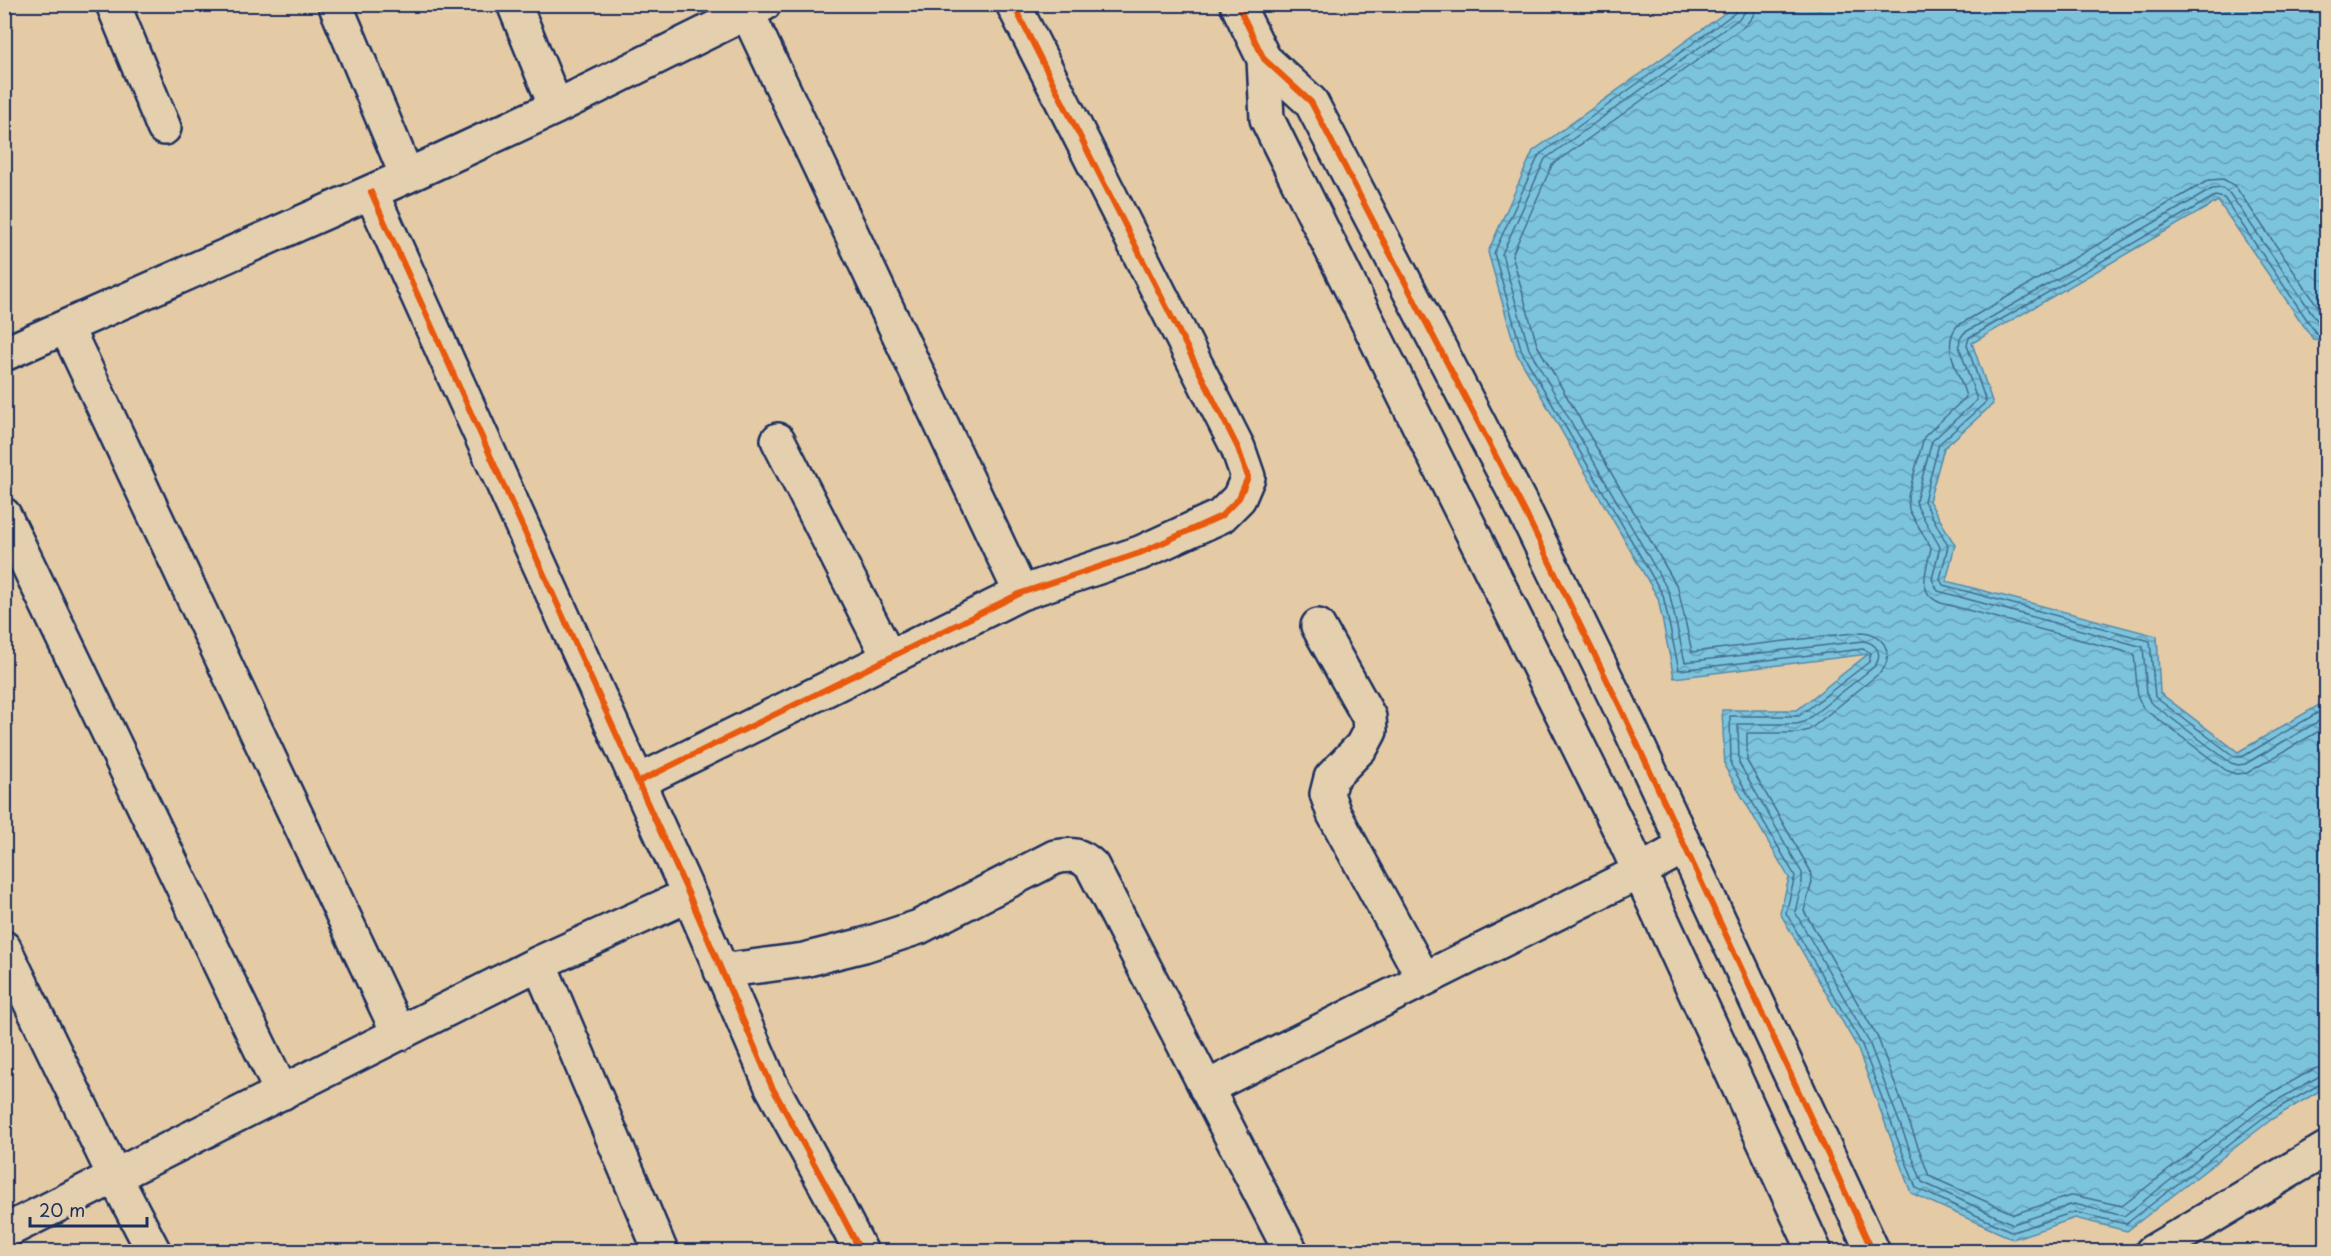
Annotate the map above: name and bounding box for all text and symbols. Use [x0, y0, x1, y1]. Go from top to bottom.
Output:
scale bar [30, 1190, 147, 1228]
text: 20 m [39, 1196, 85, 1223]

